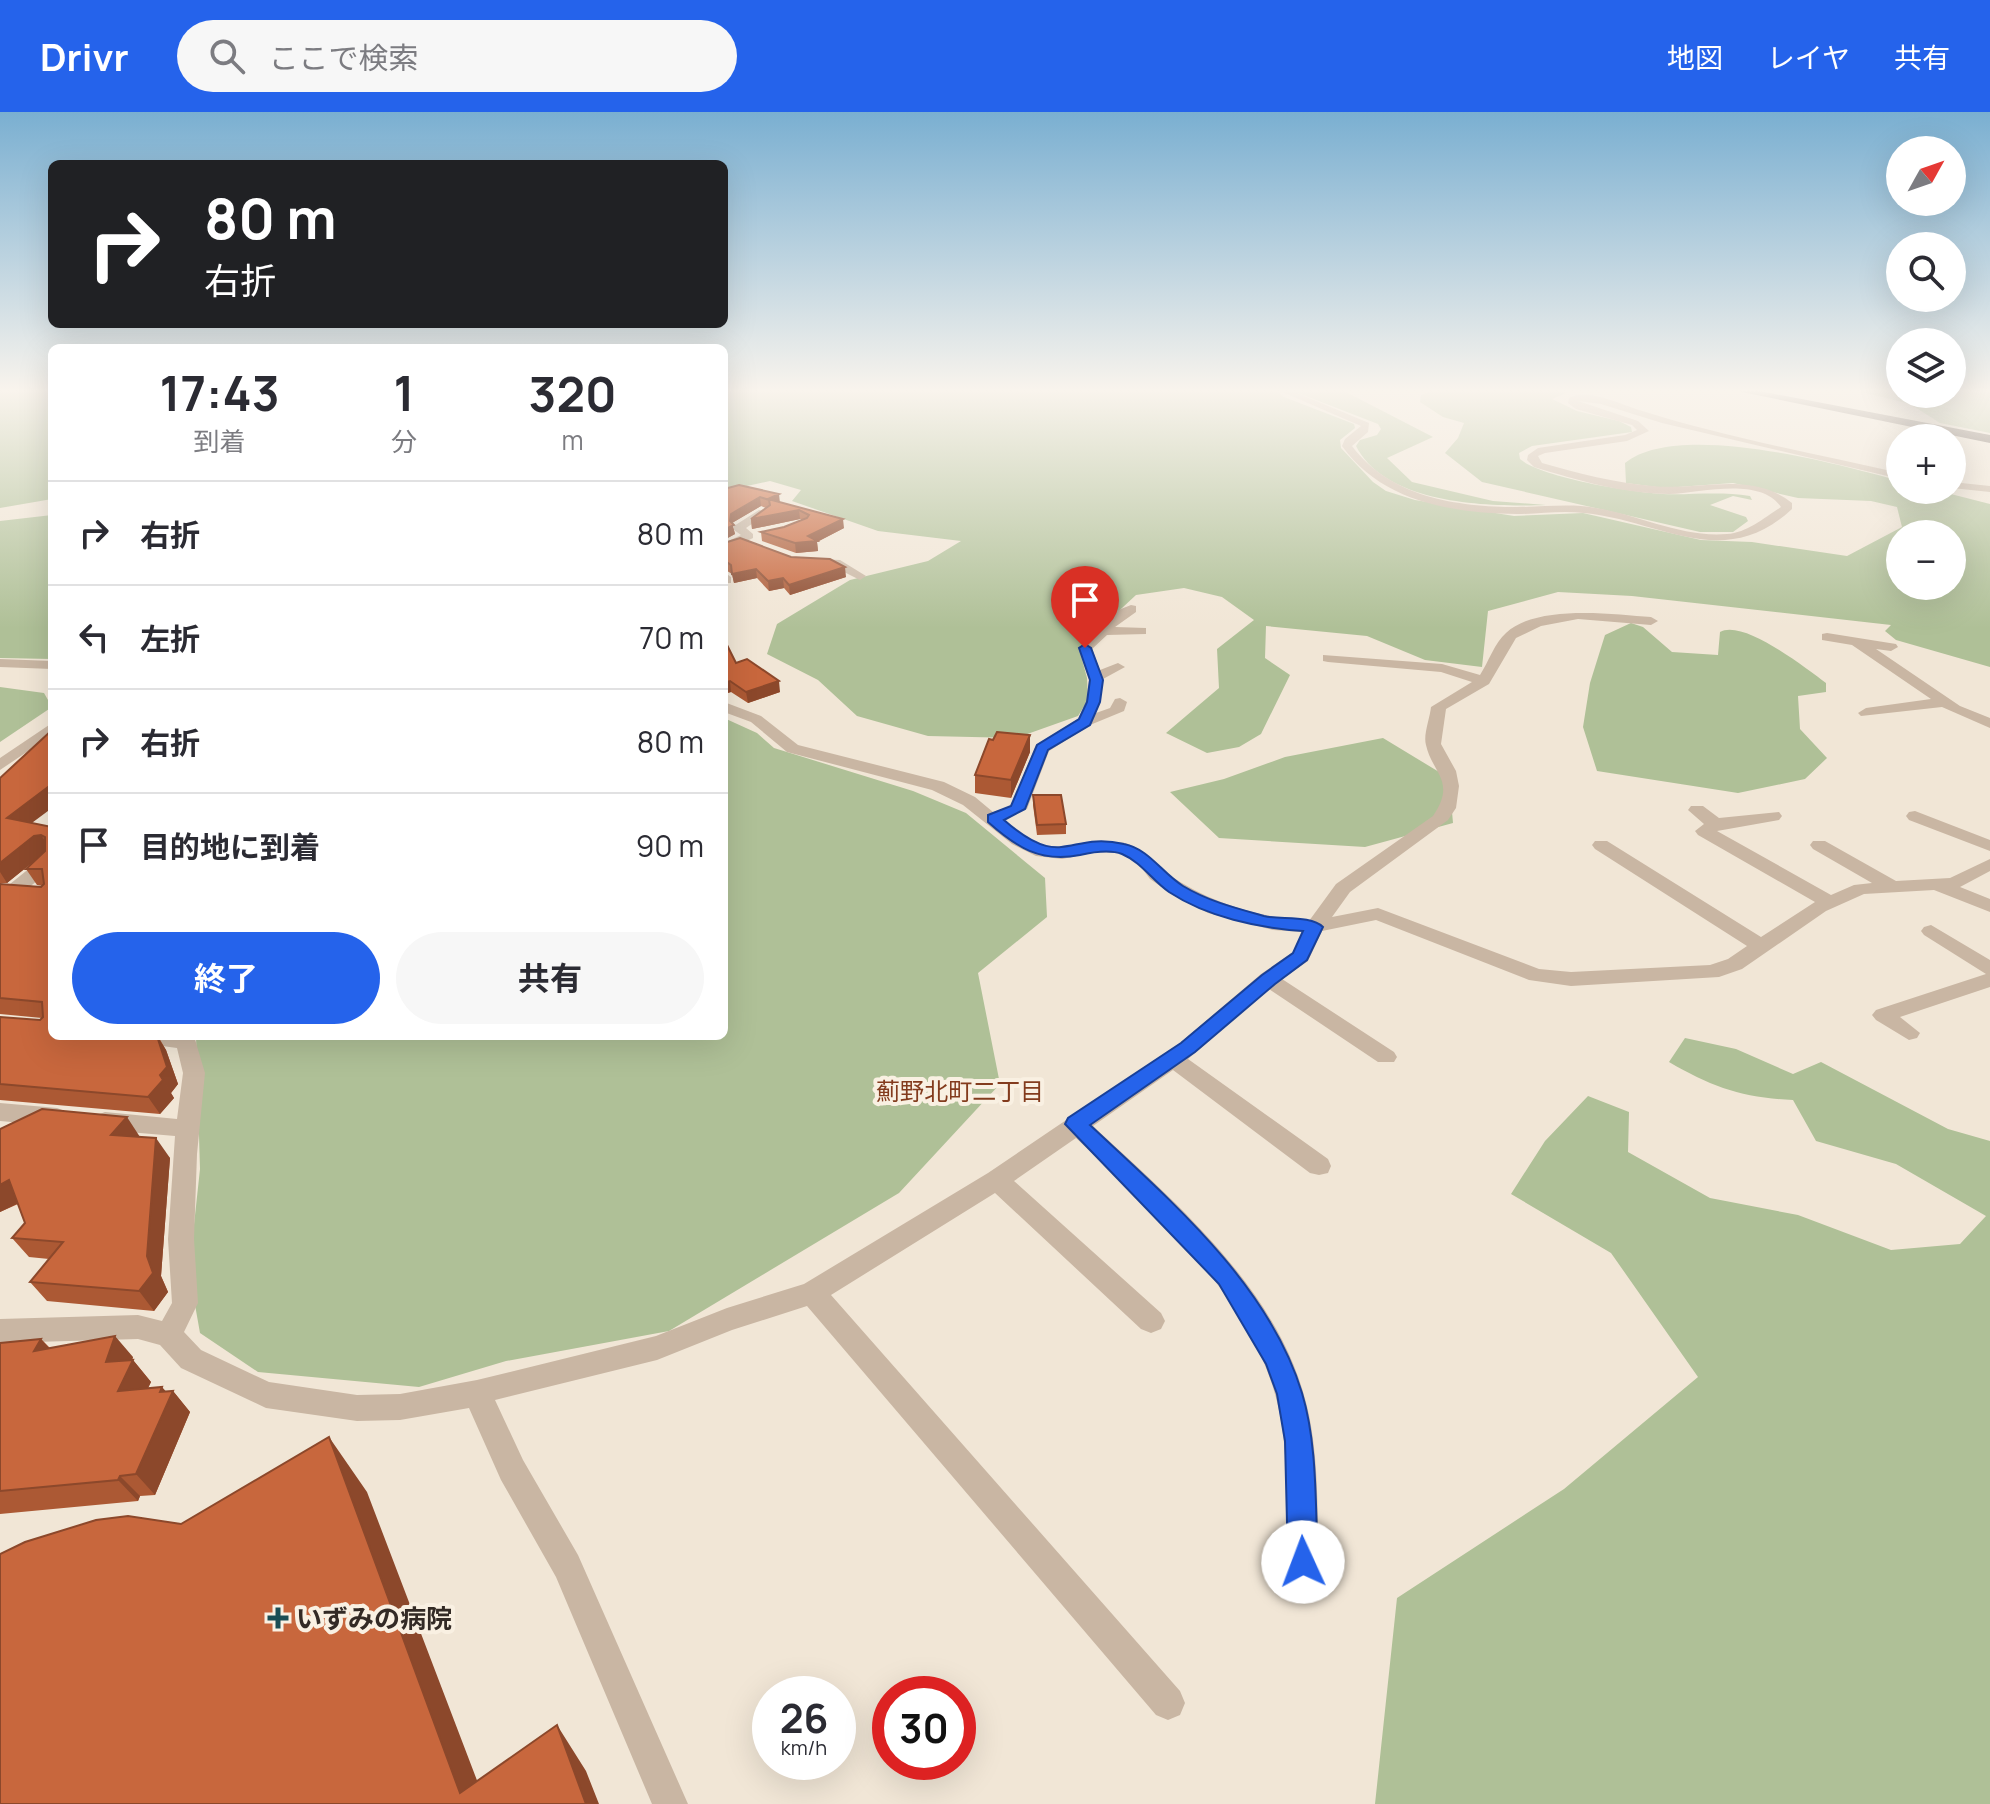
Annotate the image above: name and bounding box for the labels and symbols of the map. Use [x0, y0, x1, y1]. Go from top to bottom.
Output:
north arrow [1886, 136, 1966, 216]
pin [1051, 566, 1119, 648]
district label: 薊野北町二丁目 [876, 1074, 1044, 1107]
position arrow [1261, 1520, 1345, 1604]
place label: いずみの病院 [296, 1600, 452, 1636]
marker: いずみの病院 [267, 1607, 289, 1629]
speed limit sign: 30 [872, 1676, 976, 1780]

